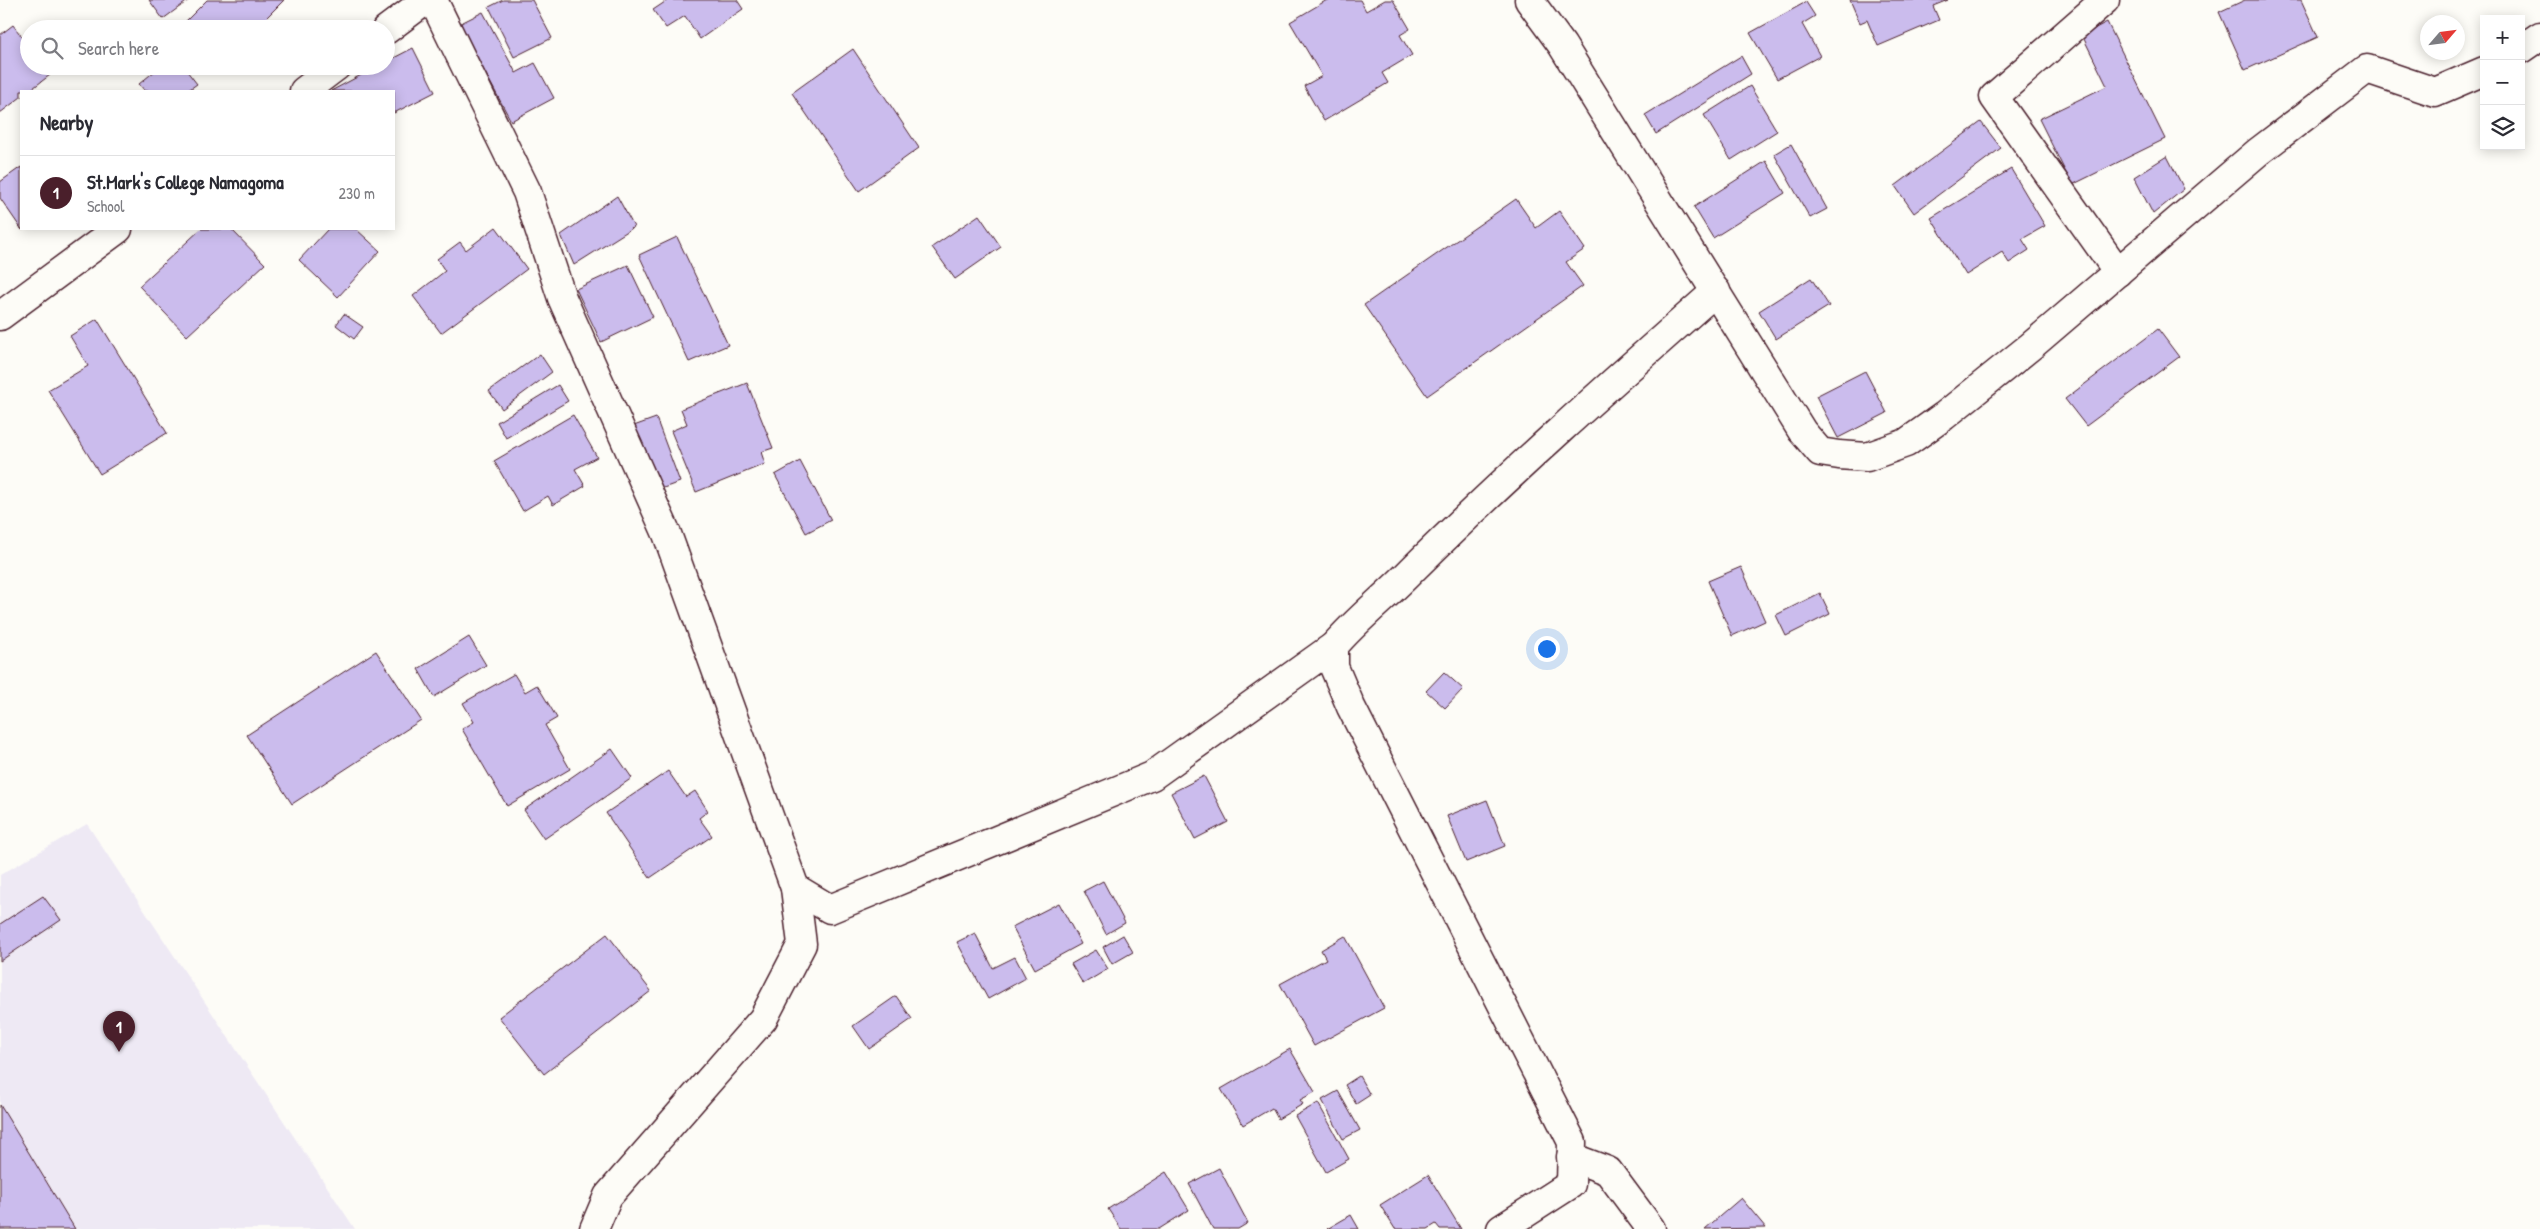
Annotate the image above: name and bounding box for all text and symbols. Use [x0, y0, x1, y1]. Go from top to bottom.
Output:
north arrow [2420, 15, 2465, 60]
map controls [2480, 15, 2525, 150]
button: + [2480, 15, 2525, 60]
search box [20, 20, 395, 75]
icon: search [38, 34, 66, 62]
text: Search here [78, 35, 159, 61]
button: − [2480, 60, 2525, 105]
button: layers [2480, 105, 2525, 150]
text: Nearby [40, 108, 93, 137]
text: St.Mark's College Namagoma [87, 169, 284, 195]
text: 1 [53, 182, 59, 204]
text: 230 m [339, 182, 375, 204]
text: School [87, 195, 124, 217]
your location [1534, 636, 1560, 662]
pin: 1 [103, 1011, 135, 1052]

